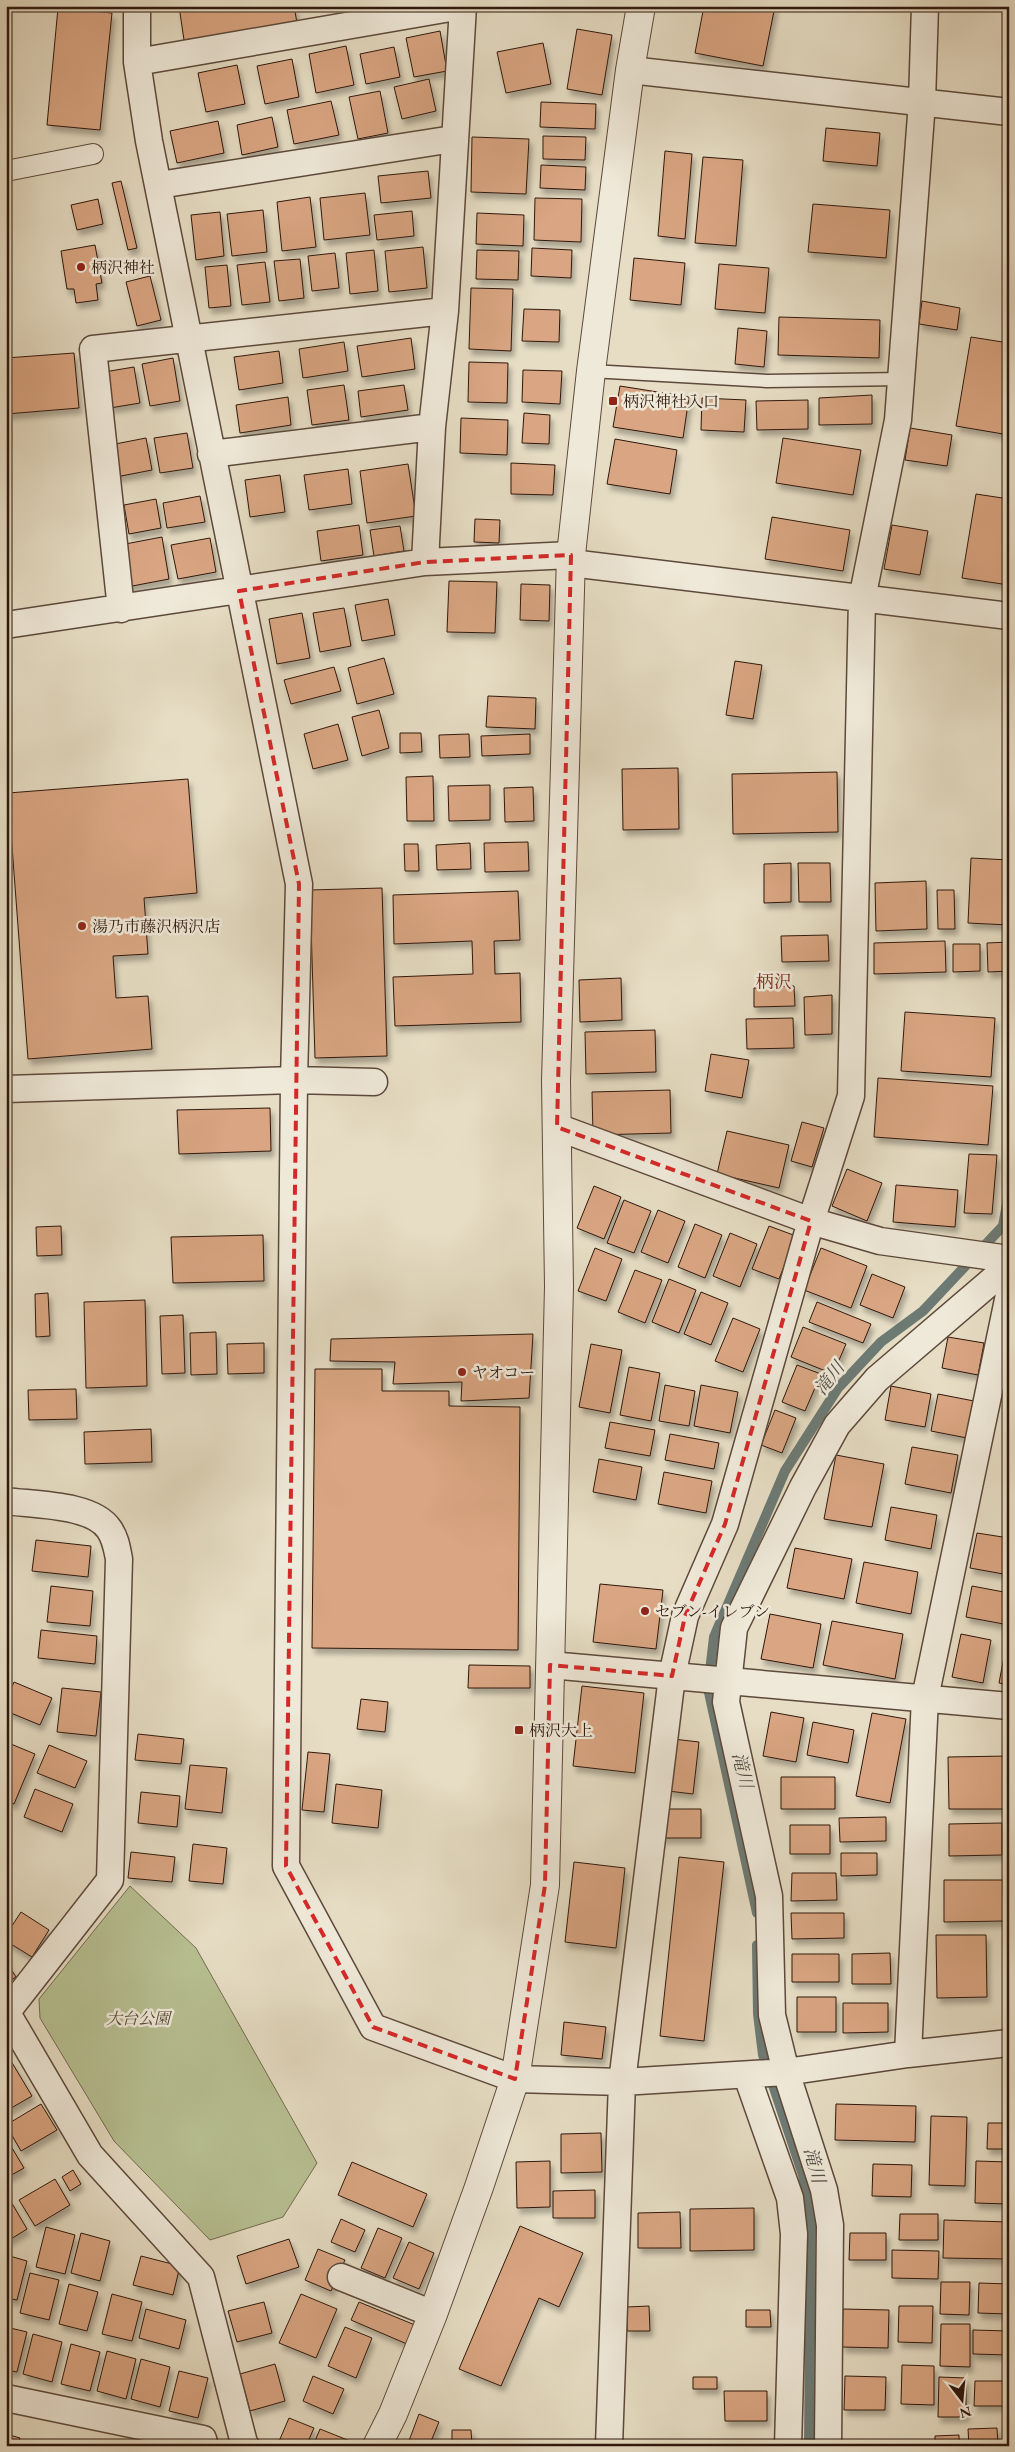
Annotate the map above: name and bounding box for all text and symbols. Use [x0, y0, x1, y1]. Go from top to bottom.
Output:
place label: 柄沢神社 [91, 257, 155, 278]
marker: 柄沢神社 [75, 261, 87, 273]
place label: 柄沢神社入口 [623, 391, 719, 412]
marker: 柄沢神社入口 [607, 395, 619, 407]
place label: 湯乃市藤沢柄沢店 [92, 916, 220, 937]
marker: 湯乃市藤沢柄沢店 [76, 920, 88, 932]
district label: 柄沢 [756, 970, 792, 993]
water label: 滝川 [809, 1355, 850, 1399]
place label: ヤオコー [472, 1362, 535, 1383]
marker: ヤオコー [456, 1366, 468, 1378]
place label: セブン-イレブン [655, 1601, 770, 1622]
marker: セブン-イレブン [639, 1605, 651, 1617]
place label: 柄沢大上 [529, 1720, 593, 1741]
marker: 柄沢大上 [513, 1724, 525, 1736]
water label: 滝川 [728, 1750, 759, 1792]
park label: 大台公園 [106, 2008, 173, 2029]
water label: 滝川 [799, 2145, 831, 2187]
north arrow [938, 2374, 988, 2424]
text: N [957, 2402, 974, 2423]

